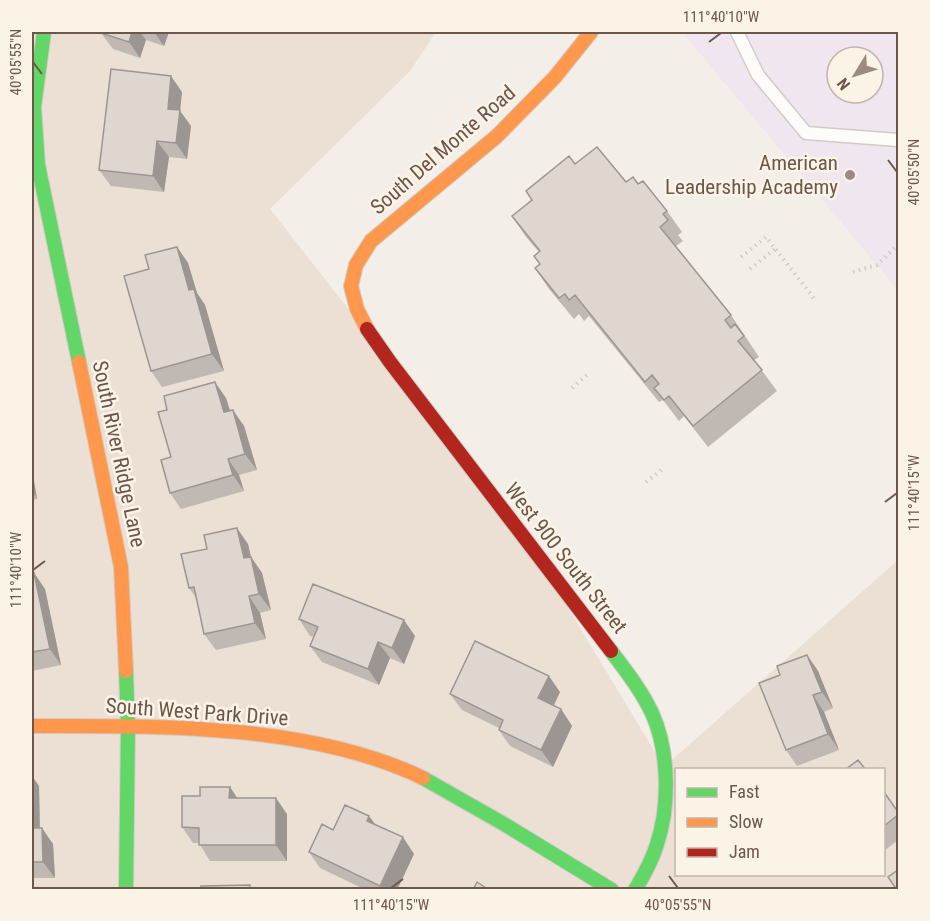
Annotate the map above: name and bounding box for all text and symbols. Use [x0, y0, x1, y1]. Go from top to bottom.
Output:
text: 111°40'10"W [683, 8, 760, 26]
text: 40°05'55"N [7, 29, 25, 95]
north arrow [825, 45, 885, 105]
text: N [833, 74, 854, 94]
street label: South Del Monte Road [366, 81, 520, 219]
text: 40°05'50"N [905, 139, 923, 205]
place label: American Leadership Academy [665, 151, 838, 199]
marker: American Leadership Academy [843, 168, 857, 182]
street label: South River Ridge Lane [87, 359, 151, 550]
text: 111°40'15"W [905, 454, 923, 531]
street label: West 900 South Street [500, 478, 632, 638]
text: 111°40'10"W [7, 531, 25, 608]
street label: South West Park Drive [105, 694, 289, 730]
legend [675, 768, 885, 876]
text: Fast [729, 781, 760, 802]
text: Slow [729, 811, 764, 832]
text: Jam [729, 841, 760, 862]
text: 111°40'15"W [353, 896, 430, 914]
text: 40°05'55"N [645, 896, 711, 914]

